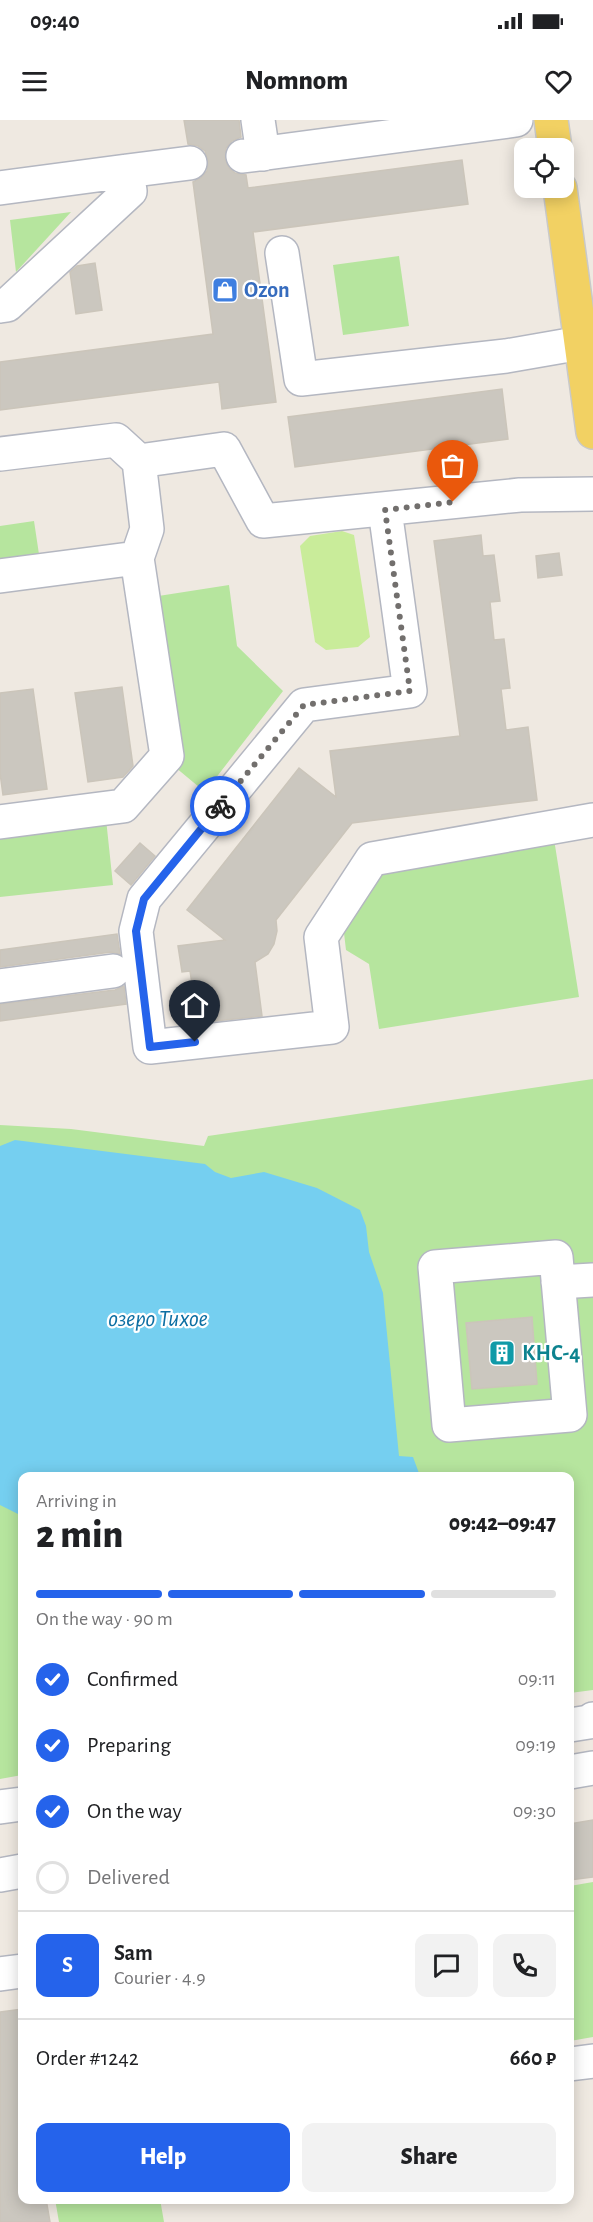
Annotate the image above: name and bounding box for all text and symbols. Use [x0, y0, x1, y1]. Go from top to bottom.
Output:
text: 09:40 [30, 10, 80, 32]
icon: menu [18, 65, 51, 98]
icon: heart [542, 65, 575, 98]
text: Nomnom [245, 67, 348, 94]
map controls [514, 138, 574, 198]
button: locate [514, 138, 574, 198]
shop icon: Ozon [210, 275, 240, 305]
place label: Ozon [244, 279, 290, 301]
pin [427, 440, 478, 502]
icon: bag [436, 449, 469, 482]
courier [190, 776, 250, 836]
icon: bike [204, 790, 237, 823]
pin [169, 980, 220, 1042]
icon: home [178, 989, 211, 1022]
water label: озеро Тихое [108, 1307, 208, 1331]
building icon: КНС-4 [487, 1338, 517, 1368]
place label: КНС-4 [522, 1342, 580, 1364]
text: Arriving in [36, 1491, 117, 1511]
text: 09:42–09:47 [449, 1512, 556, 1534]
text: 2 min [36, 1516, 123, 1555]
text: On the way · 90 m [36, 1609, 173, 1629]
icon: check [36, 1663, 69, 1696]
text: Confirmed [87, 1668, 178, 1690]
text: 09:11 [518, 1669, 556, 1689]
icon: check [36, 1729, 69, 1762]
text: Preparing [87, 1734, 171, 1756]
text: 09:19 [515, 1735, 556, 1755]
icon: check [36, 1795, 69, 1828]
text: On the way [87, 1800, 182, 1822]
text: 09:30 [513, 1801, 556, 1821]
text: Delivered [87, 1866, 170, 1888]
button: chat [415, 1934, 478, 1997]
button: phone [493, 1934, 556, 1997]
text: Sam [114, 1942, 153, 1964]
text: S [62, 1954, 73, 1976]
text: Courier · 4.9 [114, 1968, 206, 1988]
text: Order #1242 [36, 2047, 139, 2069]
text: 660 ₽ [510, 2047, 556, 2069]
button: Help [36, 2123, 290, 2192]
button: Share [302, 2123, 556, 2192]

